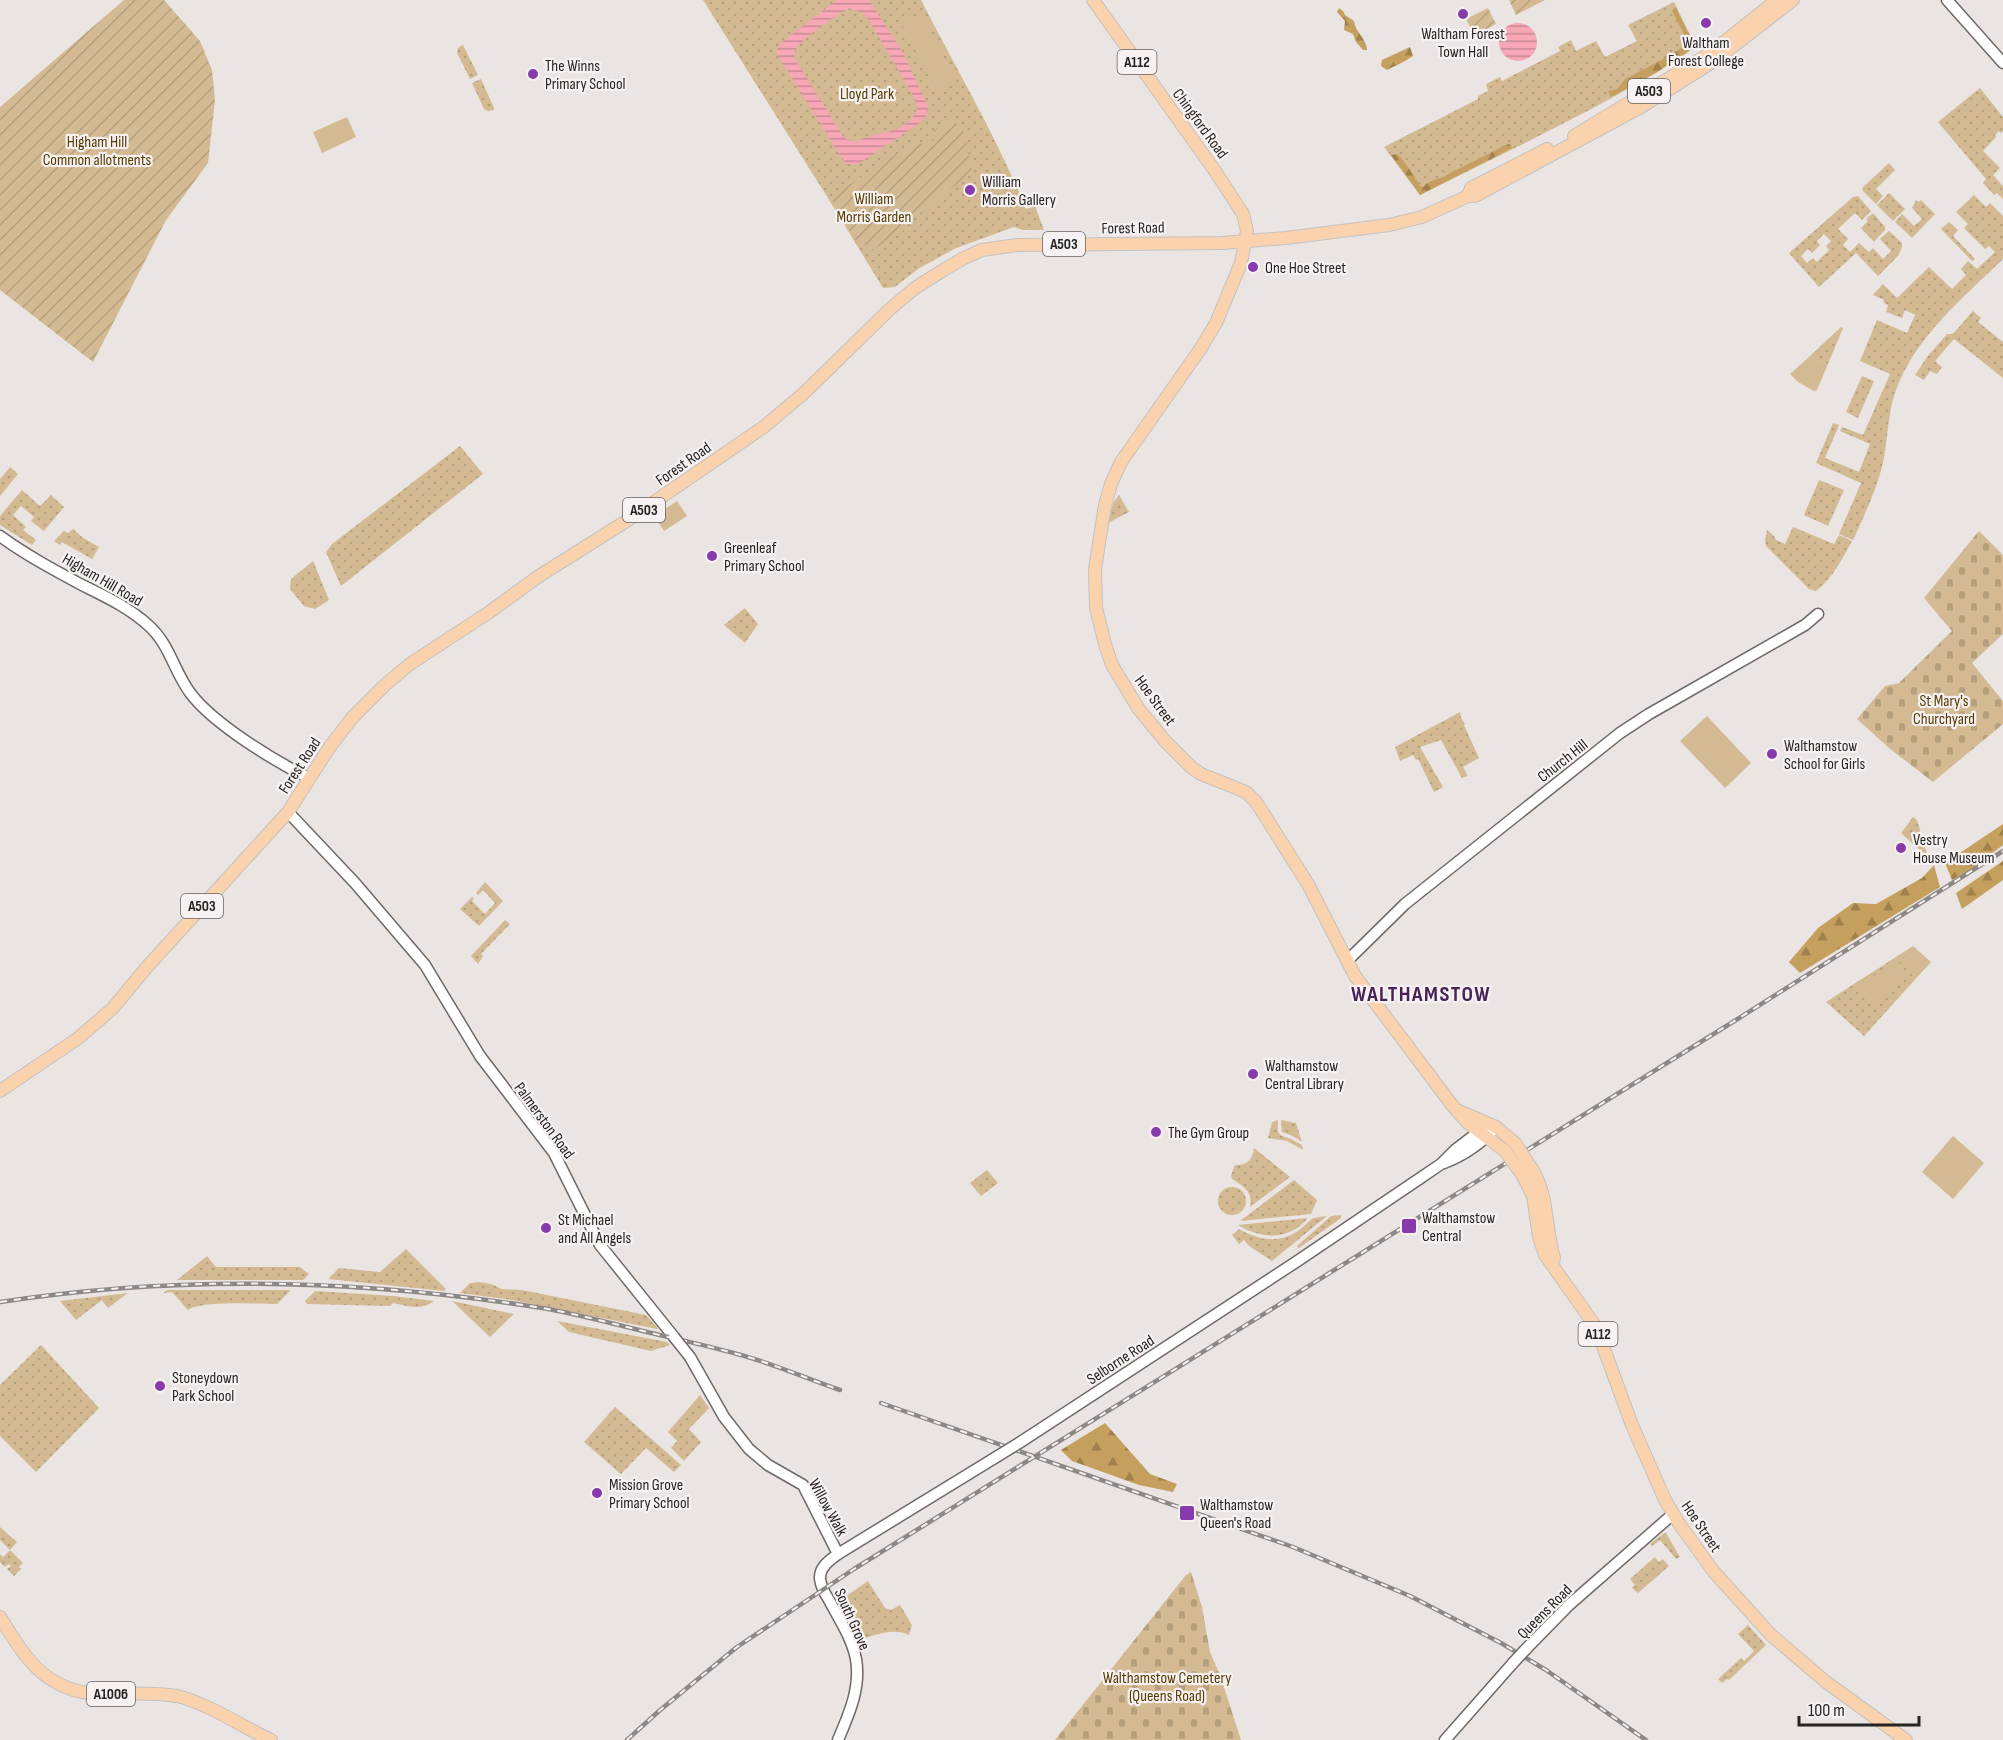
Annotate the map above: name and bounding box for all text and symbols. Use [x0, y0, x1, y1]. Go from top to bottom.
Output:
marker: Waltham Forest Town Hall [1456, 7, 1470, 21]
marker: Waltham Forest College [1699, 16, 1713, 30]
place label: Waltham Forest Town Hall [1421, 25, 1505, 62]
place label: Waltham Forest College [1668, 34, 1744, 71]
road number: A112 [1118, 50, 1156, 74]
place label: The Winns Primary School [545, 57, 626, 94]
marker: The Winns Primary School [526, 67, 540, 81]
road number: A503 [1628, 79, 1670, 103]
park label: Lloyd Park [840, 85, 894, 104]
street label: Chingford Road [1168, 85, 1232, 163]
park label: Higham Hill Common allotments [43, 133, 152, 170]
place label: William Morris Gallery [982, 173, 1056, 210]
marker: William Morris Gallery [963, 183, 977, 197]
park label: William Morris Garden [837, 190, 911, 227]
street label: Forest Road [1101, 218, 1165, 239]
road number: A503 [1043, 232, 1085, 256]
place label: One Hoe Street [1265, 259, 1346, 278]
marker: One Hoe Street [1246, 260, 1260, 274]
street label: Forest Road [653, 438, 715, 490]
road number: A503 [623, 498, 665, 522]
place label: Greenleaf Primary School [724, 539, 805, 576]
marker: Greenleaf Primary School [705, 549, 719, 563]
street label: Higham Hill Road [59, 550, 146, 611]
street label: Hoe Street [1130, 672, 1179, 730]
park label: St Mary's Churchyard [1913, 692, 1975, 729]
street label: Forest Road [275, 734, 325, 797]
street label: Church Hill [1534, 736, 1592, 787]
place label: Walthamstow School for Girls [1784, 737, 1866, 774]
marker: Walthamstow School for Girls [1765, 747, 1779, 761]
place label: Vestry House Museum [1913, 831, 1995, 868]
marker: Vestry House Museum [1894, 841, 1908, 855]
road number: A503 [181, 894, 223, 918]
district label: WALTHAMSTOW [1351, 981, 1491, 1008]
place label: Walthamstow Central Library [1265, 1057, 1344, 1094]
marker: Walthamstow Central Library [1246, 1067, 1260, 1081]
street label: Palmerston Road [510, 1079, 578, 1163]
place label: The Gym Group [1168, 1124, 1249, 1143]
marker: The Gym Group [1149, 1125, 1163, 1139]
place label: Walthamstow Central [1422, 1209, 1495, 1246]
place label: St Michael and All Angels [558, 1211, 632, 1248]
marker: Walthamstow Central [1400, 1217, 1418, 1235]
marker: St Michael and All Angels [539, 1221, 553, 1235]
road number: A112 [1578, 1322, 1618, 1346]
street label: Selborne Road [1084, 1331, 1158, 1389]
place label: Stoneydown Park School [172, 1369, 239, 1406]
marker: Stoneydown Park School [153, 1379, 167, 1393]
place label: Mission Grove Primary School [609, 1476, 690, 1513]
street label: Willow Walk [804, 1476, 851, 1540]
marker: Mission Grove Primary School [590, 1486, 604, 1500]
place label: Walthamstow Queen's Road [1200, 1496, 1273, 1533]
street label: Hoe Street [1677, 1498, 1725, 1556]
marker: Walthamstow Queen's Road [1178, 1504, 1196, 1522]
street label: Queens Road [1514, 1581, 1576, 1643]
street label: South Grove [830, 1586, 874, 1654]
park label: Walthamstow Cemetery (Queens Road) [1103, 1669, 1231, 1706]
road number: A1006 [87, 1682, 135, 1706]
scale bar [1799, 1689, 1919, 1727]
text: 100 m [1808, 1700, 1845, 1721]

